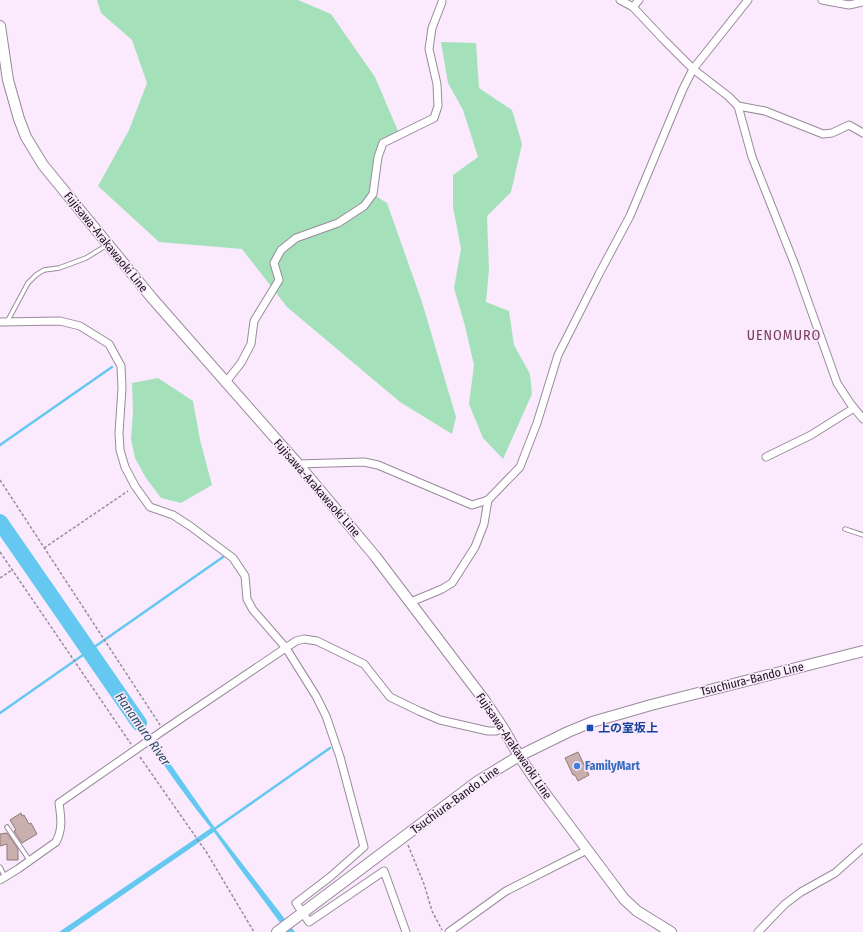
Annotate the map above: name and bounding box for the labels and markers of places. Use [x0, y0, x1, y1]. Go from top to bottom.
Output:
place label: 上の室坂上 [598, 721, 658, 735]
marker: 上の室坂上 [585, 723, 595, 733]
place label: FamilyMart [585, 759, 641, 773]
marker: FamilyMart [572, 761, 582, 771]

